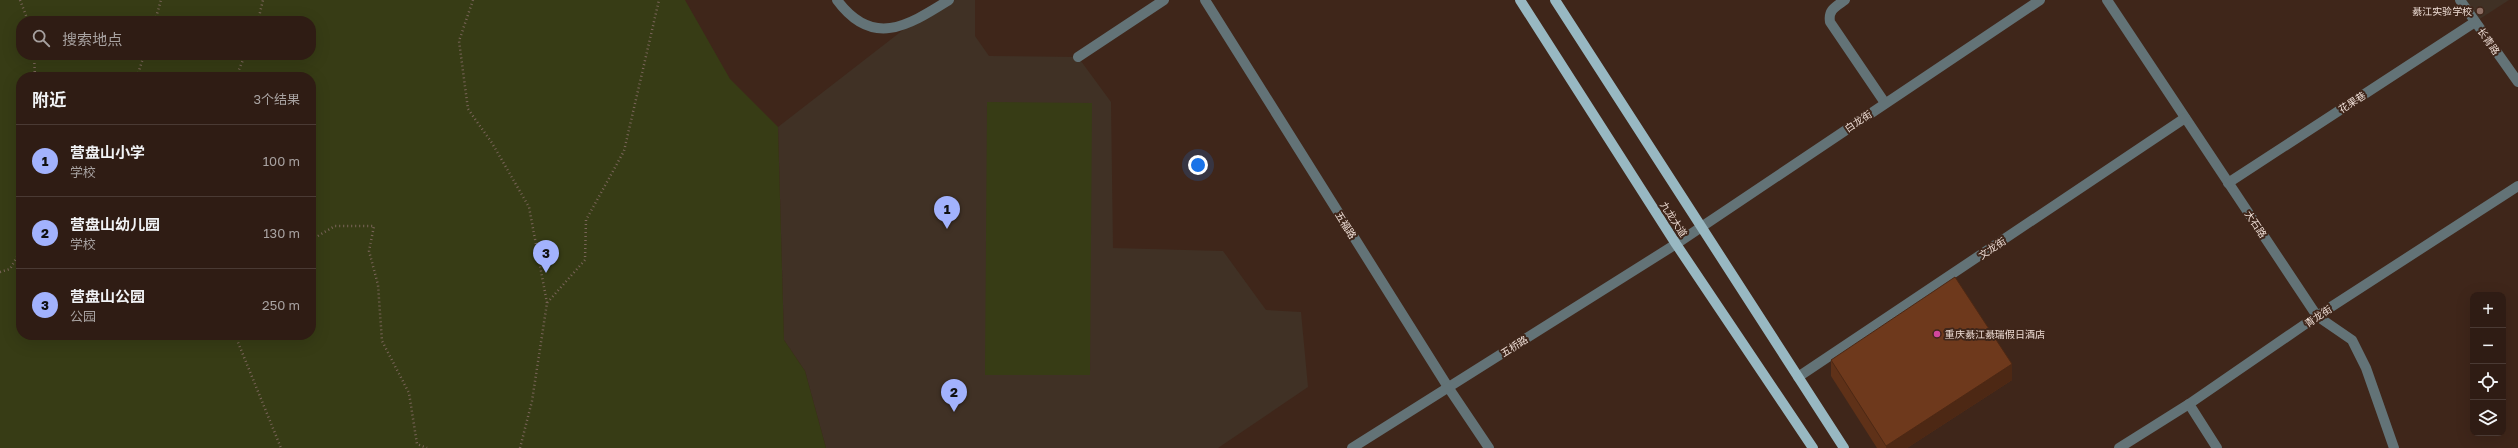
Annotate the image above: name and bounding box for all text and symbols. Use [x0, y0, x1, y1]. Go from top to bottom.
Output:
place label: 綦江实验学校 [2412, 5, 2472, 17]
marker: 綦江实验学校 [2475, 6, 2485, 16]
search box [16, 16, 316, 60]
street label: 长青路 [2475, 25, 2503, 57]
icon: search [30, 27, 52, 49]
text: 搜索地点 [62, 30, 122, 48]
text: 附近 [32, 89, 66, 110]
street label: 花果巷 [2336, 89, 2368, 115]
text: 3个结果 [253, 91, 300, 107]
street label: 白龙街 [1842, 108, 1874, 134]
text: 营盘山小学 [70, 143, 145, 161]
text: 1 [42, 153, 48, 169]
text: 100 m [263, 153, 300, 169]
your location [1188, 155, 1208, 175]
text: 学校 [70, 164, 96, 180]
pin: 1 [934, 196, 960, 229]
street label: 九龙大道 [1658, 199, 1690, 239]
street label: 大石路 [2243, 208, 2269, 240]
street label: 五福路 [1333, 209, 1359, 241]
text: 营盘山幼儿园 [70, 215, 160, 233]
text: 2 [41, 225, 49, 241]
text: 130 m [263, 225, 300, 241]
street label: 文龙街 [1976, 235, 2008, 261]
text: 学校 [70, 236, 96, 252]
pin: 3 [533, 240, 559, 273]
text: 营盘山公园 [70, 287, 145, 305]
map controls [2470, 292, 2506, 436]
button: + [2470, 292, 2506, 328]
text: 3 [41, 297, 49, 313]
text: 250 m [262, 297, 300, 313]
street label: 青龙街 [2302, 303, 2334, 329]
text: 公园 [70, 308, 96, 324]
place label: 重庆綦江綦瑞假日酒店 [1945, 328, 2045, 340]
button: − [2470, 328, 2506, 364]
marker: 重庆綦江綦瑞假日酒店 [1932, 329, 1942, 339]
street label: 五桥路 [1498, 333, 1530, 359]
button: locate [2470, 364, 2506, 400]
pin: 2 [941, 379, 967, 412]
button: layers [2470, 400, 2506, 436]

